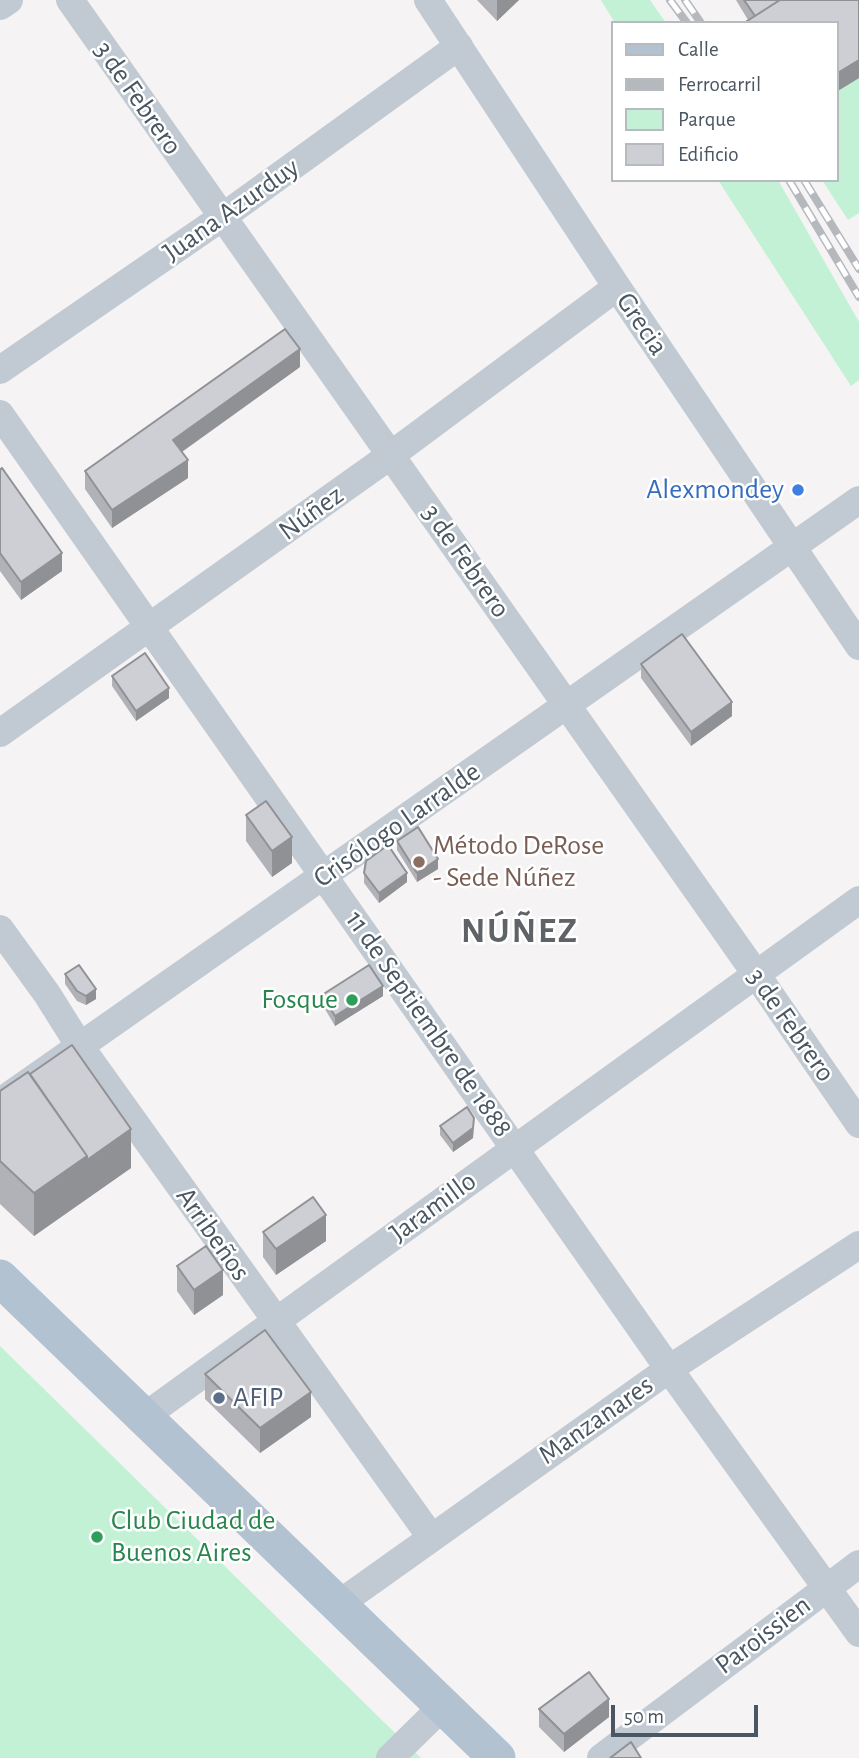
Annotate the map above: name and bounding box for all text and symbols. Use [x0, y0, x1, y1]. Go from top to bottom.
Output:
legend [610, 21, 838, 182]
street label: 3 de Febrero [87, 35, 189, 161]
text: Calle [678, 39, 719, 60]
text: Ferrocarril [678, 74, 761, 95]
text: Parque [678, 109, 736, 130]
text: Edificio [678, 144, 739, 165]
street label: Juana Azurduy [156, 151, 306, 269]
street label: Grecia [609, 286, 675, 362]
place label: Alexmondey [646, 473, 784, 507]
street label: Núñez [272, 478, 350, 548]
marker: Alexmondey [790, 482, 806, 498]
street label: 3 de Febrero [415, 498, 517, 624]
street label: Crisólogo Larralde [307, 755, 487, 895]
place label: Método DeRose - Sede Núñez [433, 829, 604, 895]
marker: Método DeRose - Sede Núñez [411, 854, 427, 870]
street label: 11 de Septiembre de 1888 [338, 904, 520, 1144]
district label: NÚÑEZ [462, 910, 578, 952]
street label: 3 de Febrero [740, 962, 842, 1088]
place label: Fosque [261, 983, 338, 1017]
marker: Fosque [344, 992, 360, 1008]
street label: Jaramillo [383, 1164, 483, 1250]
street label: Arribeños [169, 1181, 257, 1287]
street label: Manzanares [532, 1368, 660, 1472]
place label: AFIP [233, 1381, 283, 1415]
marker: AFIP [211, 1390, 227, 1406]
place label: Club Ciudad de Buenos Aires [111, 1504, 275, 1570]
marker: Club Ciudad de Buenos Aires [89, 1529, 105, 1545]
street label: Paroissien [709, 1588, 817, 1682]
scale bar [614, 1692, 761, 1736]
text: 50 m [624, 1706, 664, 1727]

